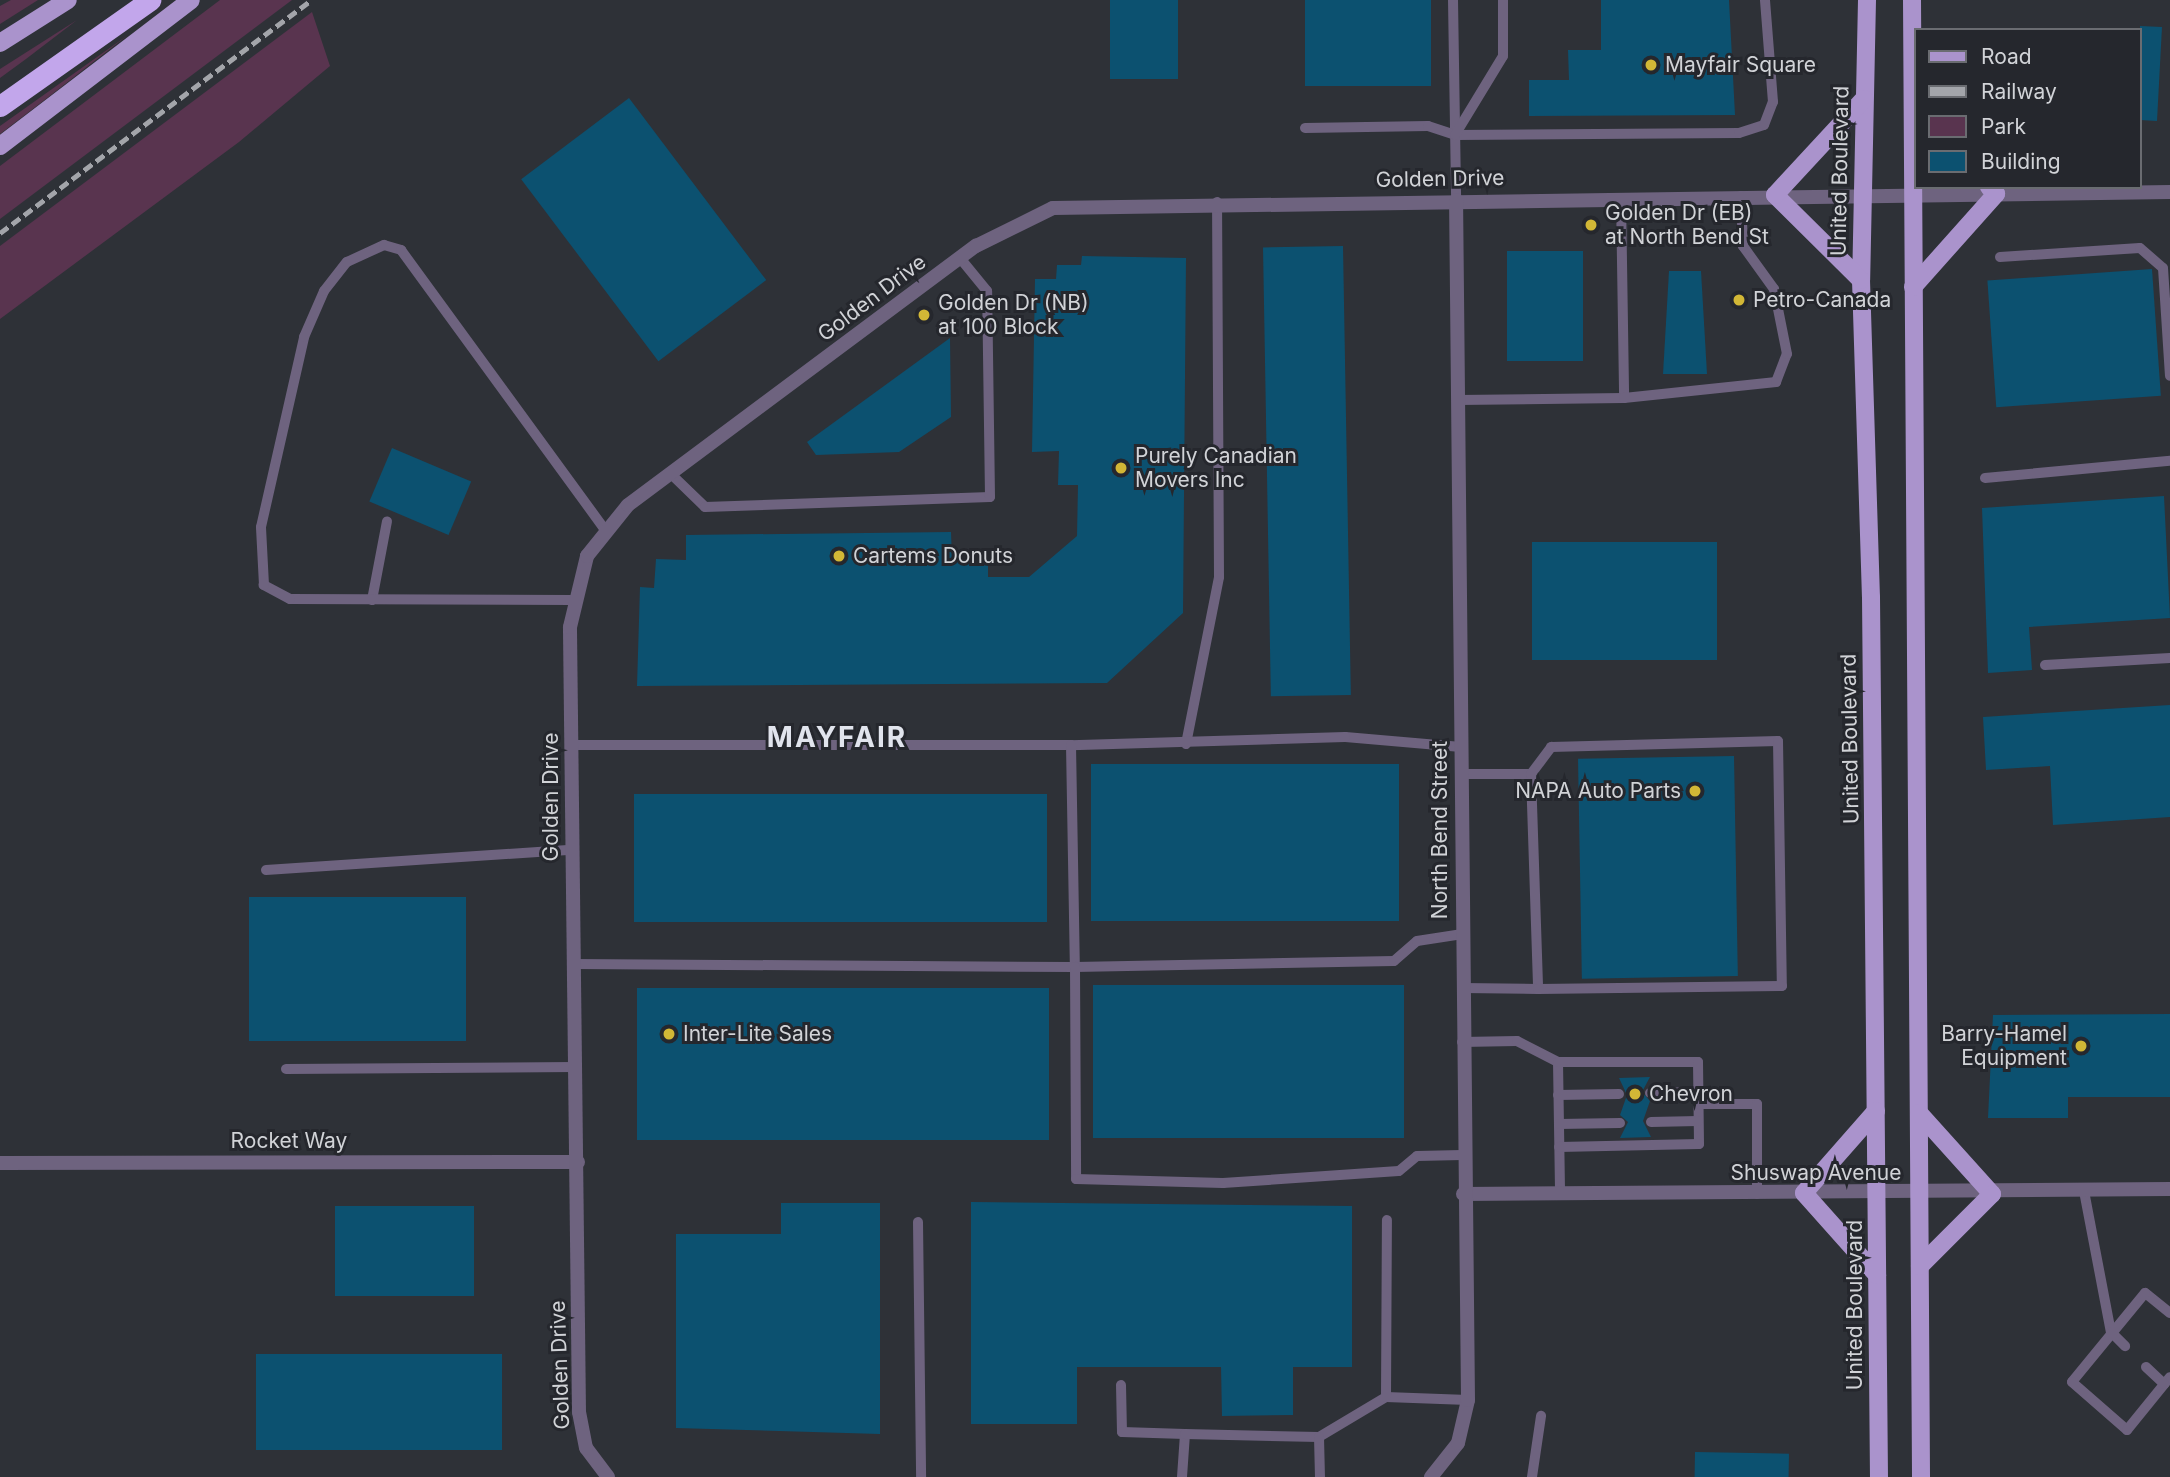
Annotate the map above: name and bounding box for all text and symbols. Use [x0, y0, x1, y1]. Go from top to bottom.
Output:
legend [1914, 28, 2142, 189]
text: Road [1981, 44, 2032, 69]
place label: Mayfair Square [1665, 52, 1816, 78]
marker: Mayfair Square [1643, 57, 1659, 73]
text: Railway [1981, 79, 2057, 104]
street label: United Boulevard [1826, 86, 1854, 256]
text: Park [1981, 114, 2026, 139]
text: Building [1981, 149, 2061, 174]
street label: Golden Drive [1375, 165, 1505, 193]
place label: Golden Dr (EB) at North Bend St [1605, 200, 1769, 250]
marker: Golden Dr (EB) at North Bend St [1583, 217, 1599, 233]
street label: Golden Drive [813, 249, 931, 347]
place label: Petro-Canada [1753, 287, 1891, 313]
place label: Golden Dr (NB) at 100 Block [938, 290, 1089, 340]
marker: Petro-Canada [1731, 292, 1747, 308]
marker: Golden Dr (NB) at 100 Block [916, 307, 932, 323]
place label: Purely Canadian Movers Inc [1135, 443, 1297, 493]
marker: Purely Canadian Movers Inc [1113, 460, 1129, 476]
place label: Cartems Donuts [853, 543, 1013, 569]
marker: Cartems Donuts [831, 548, 847, 564]
street label: United Boulevard [1836, 654, 1864, 824]
district label: MAYFAIR [768, 720, 906, 754]
street label: Golden Drive [538, 733, 564, 861]
street label: North Bend Street [1427, 741, 1453, 919]
place label: NAPA Auto Parts [1515, 778, 1681, 804]
marker: NAPA Auto Parts [1687, 783, 1703, 799]
place label: Inter-Lite Sales [683, 1021, 832, 1047]
place label: Barry-Hamel Equipment [1941, 1021, 2067, 1071]
marker: Inter-Lite Sales [661, 1026, 677, 1042]
marker: Barry-Hamel Equipment [2073, 1038, 2089, 1054]
place label: Chevron [1649, 1081, 1733, 1107]
marker: Chevron [1627, 1086, 1643, 1102]
street label: Rocket Way [231, 1128, 347, 1154]
street label: Shuswap Avenue [1731, 1160, 1901, 1186]
street label: United Boulevard [1842, 1220, 1868, 1390]
street label: Golden Drive [545, 1300, 575, 1430]

